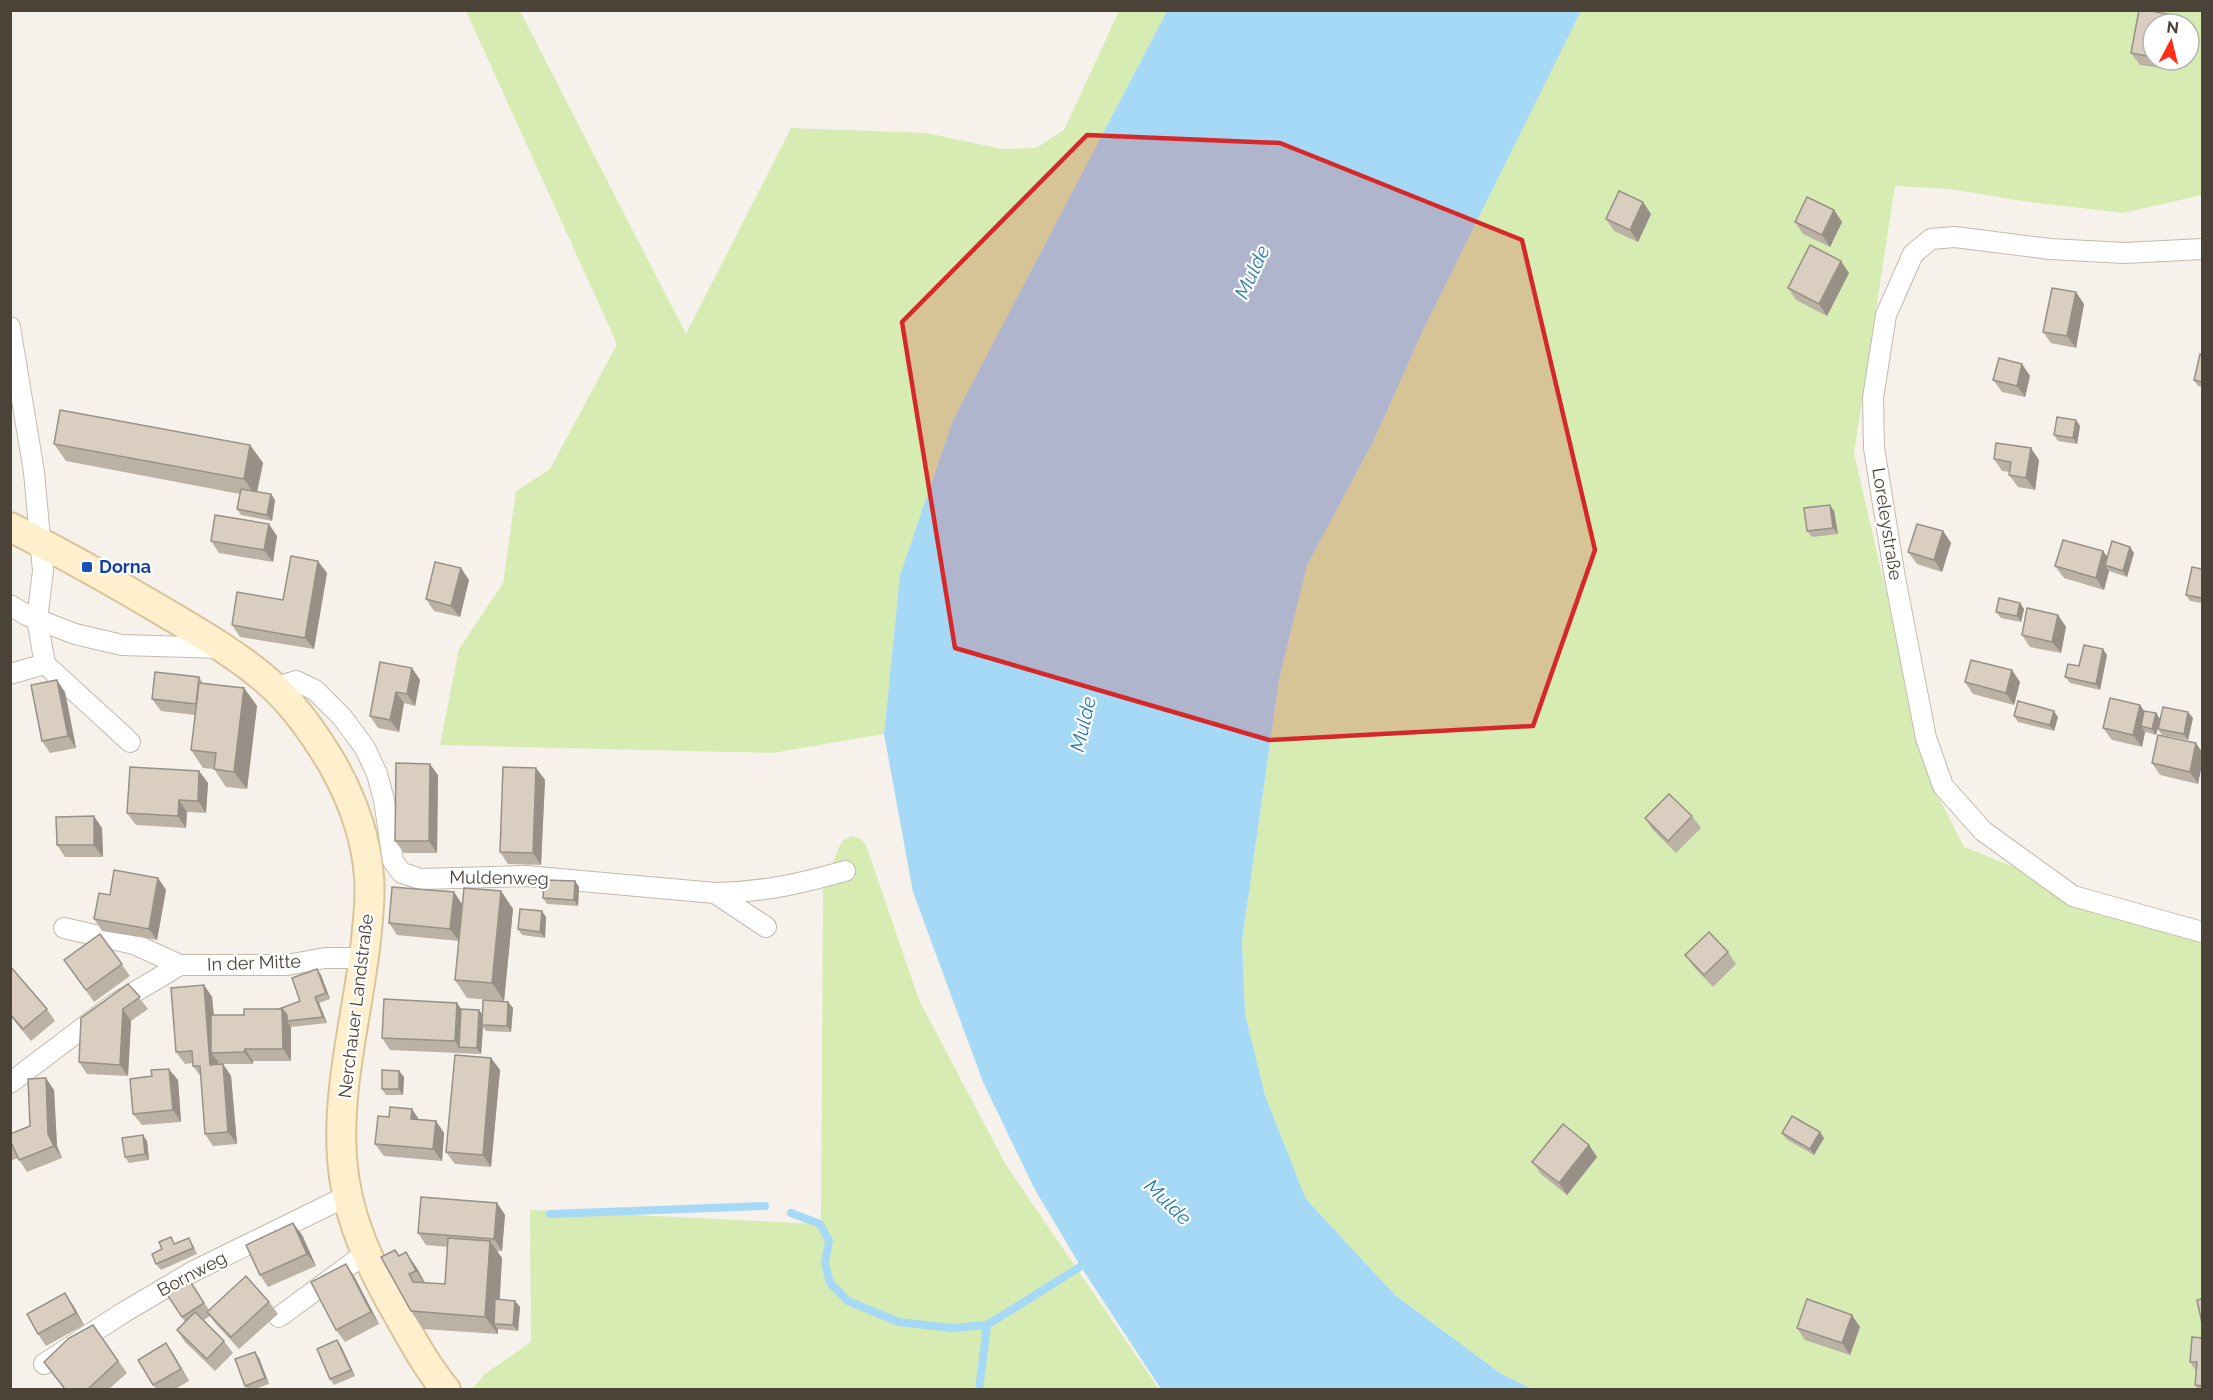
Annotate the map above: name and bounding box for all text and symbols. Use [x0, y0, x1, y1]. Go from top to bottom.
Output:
north arrow [2141, 12, 2201, 72]
text: N [2166, 17, 2180, 38]
water label: Mulde [1229, 241, 1275, 302]
street label: Loreleystraße [1868, 466, 1907, 582]
place label: Dorna [99, 556, 151, 577]
marker: Dorna [80, 560, 94, 574]
water label: Mulde [1065, 694, 1101, 754]
street label: Muldenweg [449, 866, 549, 889]
street label: Nerchauer Landstraße [334, 912, 377, 1099]
street label: In der Mitte [207, 950, 302, 975]
water label: Mulde [1139, 1174, 1197, 1230]
street label: Bornweg [154, 1247, 230, 1301]

